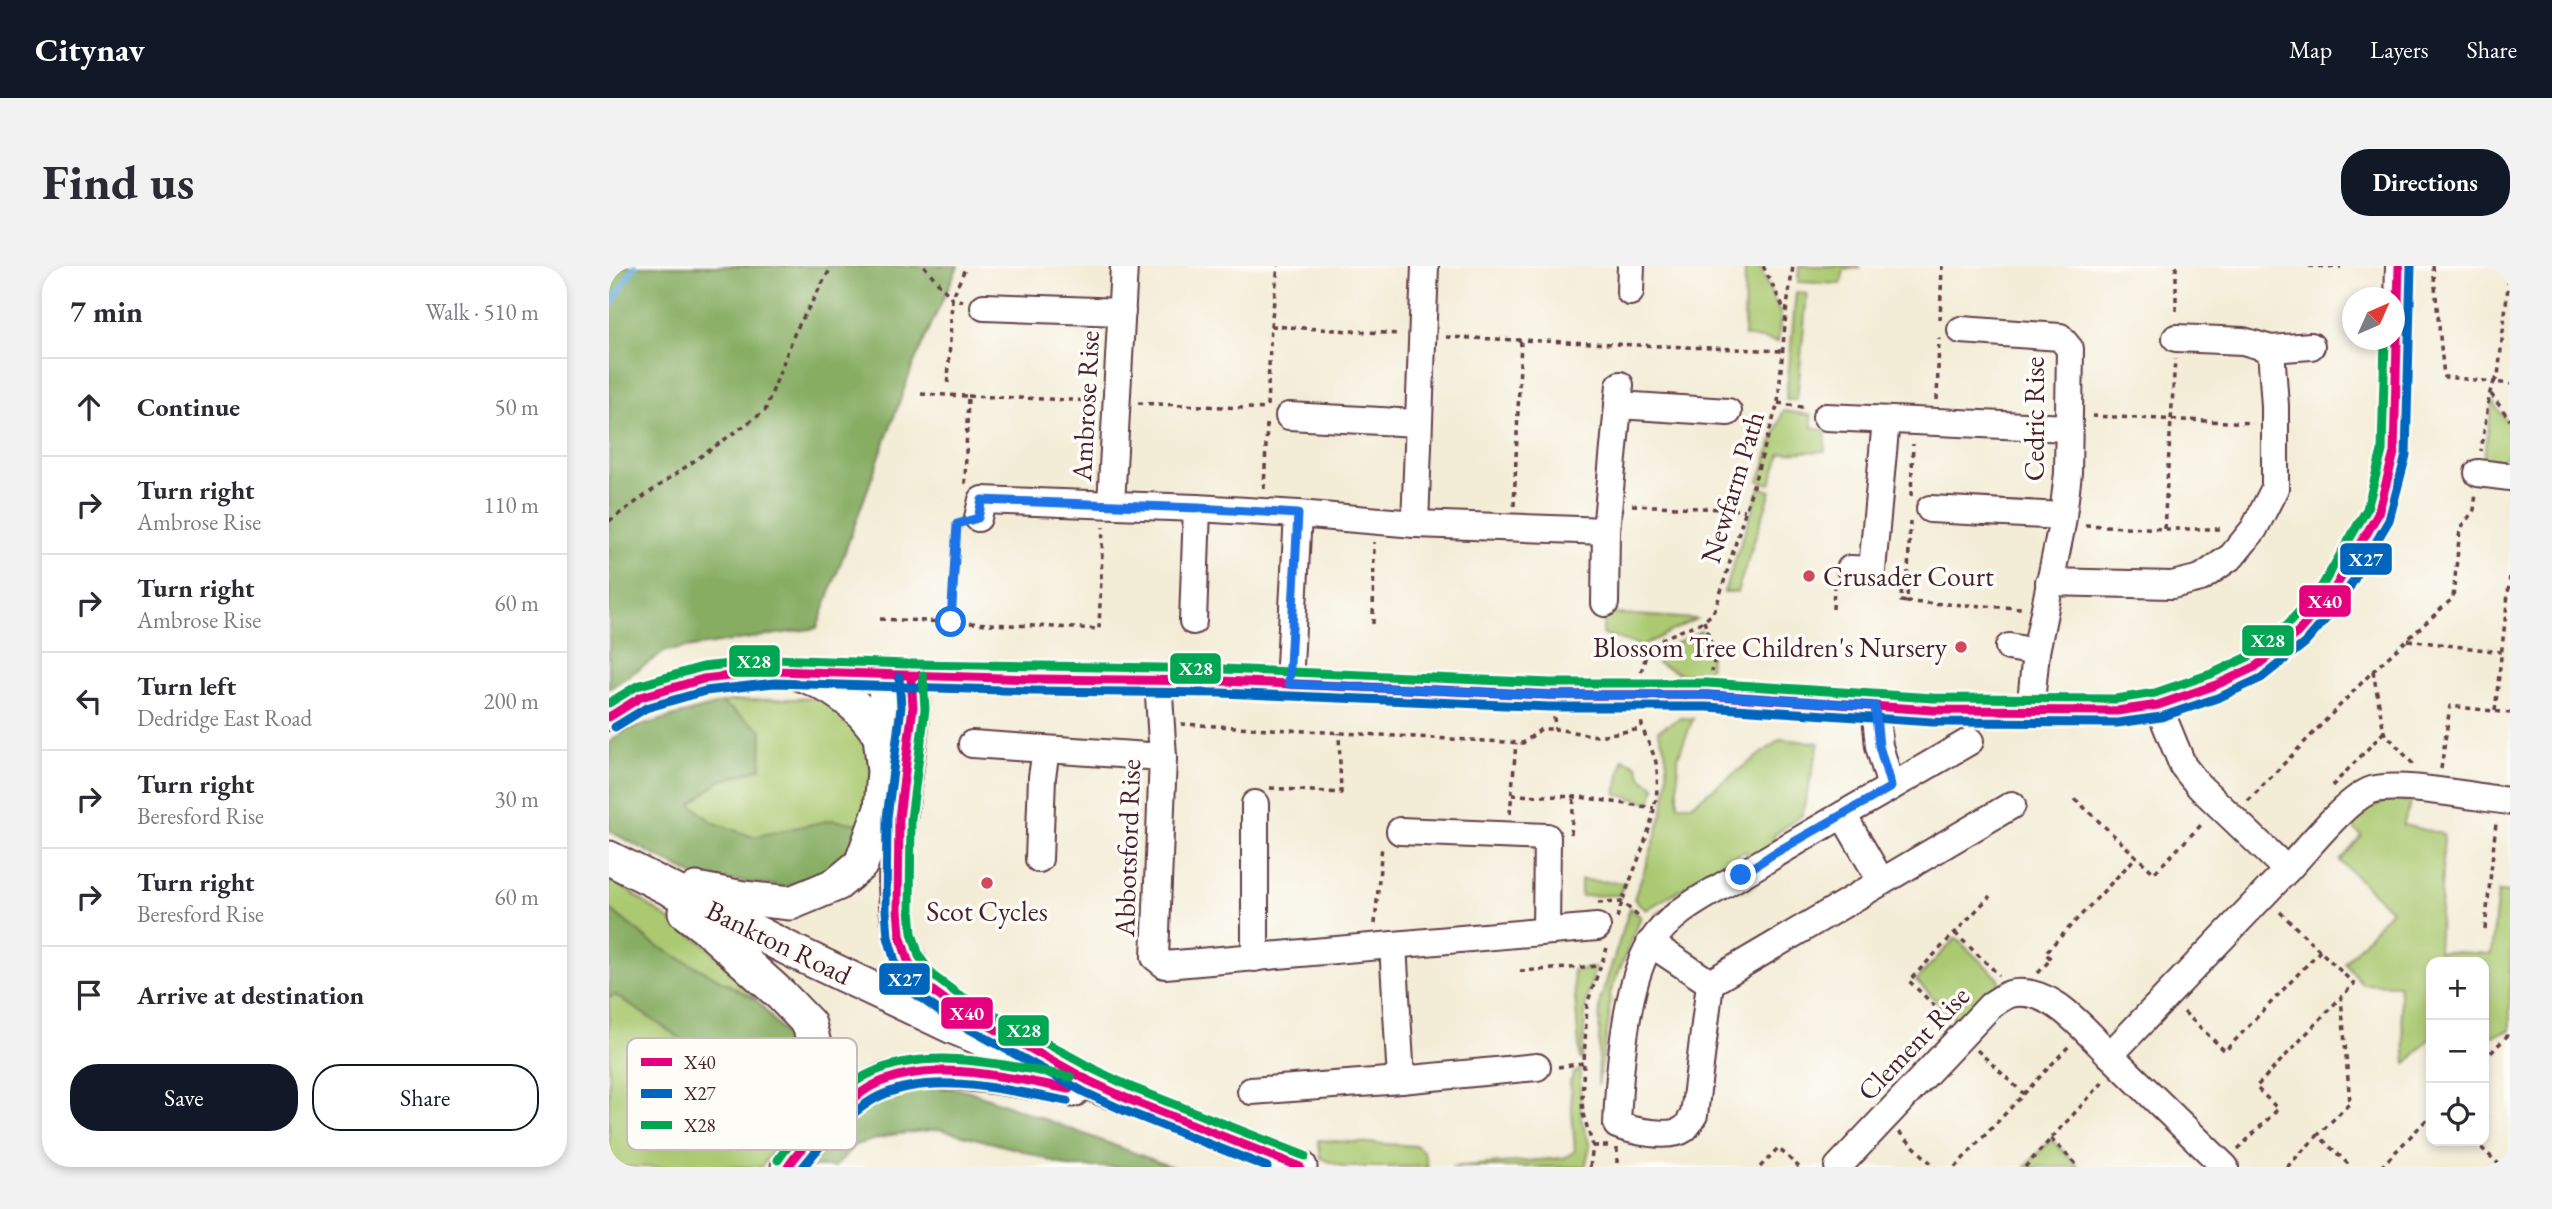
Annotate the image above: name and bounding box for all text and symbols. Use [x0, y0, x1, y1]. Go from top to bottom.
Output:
text: Citynav [35, 28, 145, 71]
text: Map [2289, 34, 2332, 65]
text: Layers [2370, 34, 2429, 65]
text: Share [2467, 34, 2517, 65]
button: Directions [2341, 149, 2510, 216]
text: Find us [42, 150, 194, 214]
north arrow [2342, 287, 2405, 350]
text: 7 min [70, 292, 143, 331]
text: Walk · 510 m [425, 297, 539, 327]
street label: Ambrose Rise [1063, 330, 1107, 483]
street label: Cedric Rise [2016, 357, 2052, 481]
icon: ahead [70, 388, 108, 426]
text: Continue [137, 390, 240, 424]
text: 50 m [494, 392, 539, 422]
street label: Newfarm Path [1692, 407, 1772, 567]
text: Turn right [137, 473, 255, 507]
icon: right [70, 486, 108, 524]
text: 110 m [483, 490, 539, 520]
text: Ambrose Rise [137, 507, 261, 537]
line badge: X27 [2339, 542, 2393, 576]
text: X27 [2348, 547, 2384, 572]
place label: Crusader Court [1823, 558, 1994, 594]
marker: Crusader Court [1801, 568, 1817, 584]
text: Turn right [137, 571, 255, 605]
icon: right [70, 584, 108, 622]
line badge: X40 [2298, 584, 2352, 618]
text: 60 m [494, 588, 539, 618]
text: X40 [2307, 589, 2342, 614]
text: Ambrose Rise [137, 605, 261, 635]
route start [935, 606, 966, 637]
line badge: X28 [2241, 624, 2295, 657]
text: X28 [2250, 628, 2285, 653]
place label: Blossom Tree Children's Nursery [1593, 629, 1948, 665]
marker: Blossom Tree Children's Nursery [1953, 639, 1969, 655]
line badge: X28 [728, 644, 781, 678]
text: X28 [736, 649, 771, 674]
line badge: X28 [1169, 652, 1222, 685]
text: X28 [1178, 656, 1213, 681]
text: Turn left [137, 669, 236, 703]
icon: left [70, 682, 108, 720]
text: 200 m [483, 686, 539, 716]
text: Dedridge East Road [137, 703, 312, 733]
street label: Abbotsford Rise [1106, 758, 1148, 939]
text: Turn right [137, 767, 255, 801]
icon: right [70, 780, 108, 818]
text: 30 m [494, 784, 539, 814]
text: Beresford Rise [137, 801, 264, 831]
route end [1725, 859, 1756, 890]
text: Turn right [137, 865, 255, 899]
marker: Scot Cycles [979, 875, 995, 891]
icon: right [70, 878, 108, 916]
text: 60 m [494, 882, 539, 912]
street label: Bankton Road [700, 891, 858, 993]
place label: Scot Cycles [926, 893, 1048, 929]
text: Beresford Rise [137, 899, 264, 929]
map controls [2426, 957, 2489, 1146]
button: + [2426, 957, 2489, 1020]
line badge: X27 [878, 962, 931, 996]
text: X27 [887, 967, 923, 992]
icon: arrive [70, 976, 108, 1014]
text: Arrive at destination [137, 978, 364, 1012]
street label: Clement Rise [1849, 978, 1977, 1108]
line badge: X40 [940, 996, 994, 1030]
text: X40 [949, 1001, 984, 1026]
line badge: X28 [997, 1014, 1050, 1047]
text: X28 [1006, 1018, 1041, 1043]
button: − [2426, 1020, 2489, 1083]
legend [627, 1038, 857, 1150]
text: X40 [683, 1050, 716, 1075]
button: Save [70, 1064, 298, 1131]
button: Share [312, 1064, 539, 1131]
text: X27 [683, 1081, 717, 1106]
button: locate [2426, 1083, 2489, 1146]
text: X28 [683, 1113, 716, 1138]

